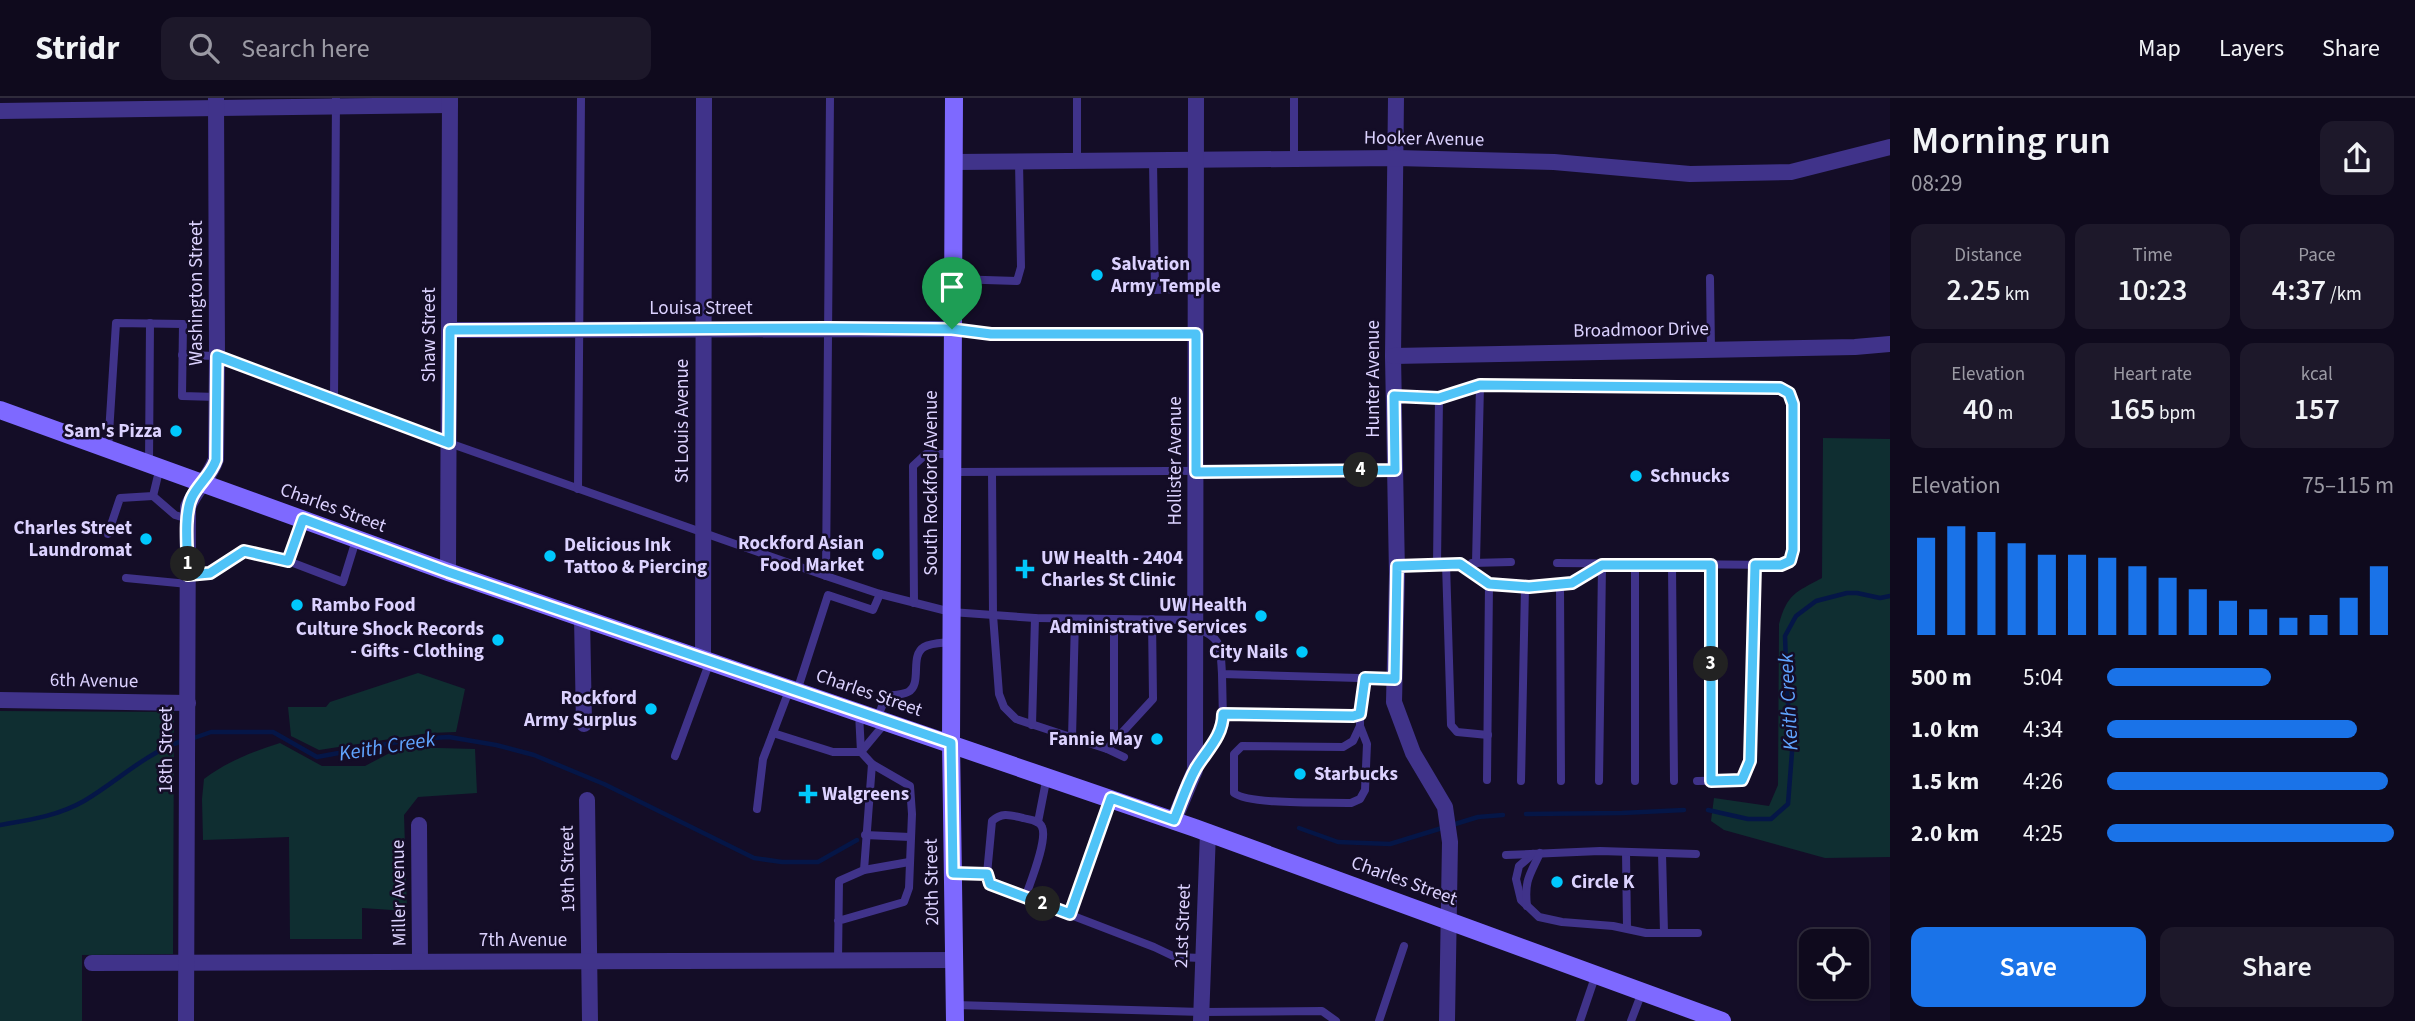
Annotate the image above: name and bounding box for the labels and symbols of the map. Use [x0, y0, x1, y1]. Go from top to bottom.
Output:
street label: Hooker Avenue [1364, 124, 1484, 154]
street label: Washington Street [183, 220, 210, 366]
place label: Salvation Army Temple [1110, 251, 1221, 300]
pin [922, 257, 982, 329]
marker: Salvation Army Temple [1089, 267, 1105, 283]
street label: Shaw Street [416, 287, 443, 383]
street label: Louisa Street [649, 295, 753, 322]
street label: Broadmoor Drive [1573, 315, 1709, 345]
street label: Hunter Avenue [1360, 320, 1387, 438]
street label: St Louis Avenue [669, 359, 696, 483]
street label: South Rockford Avenue [918, 390, 945, 576]
street label: Hollister Avenue [1162, 396, 1189, 526]
place label: Sam's Pizza [64, 418, 162, 445]
marker: Sam's Pizza [168, 423, 184, 439]
pin: 4 [1344, 452, 1378, 488]
place label: Schnucks [1650, 463, 1730, 490]
marker: Schnucks [1628, 468, 1644, 484]
street label: Charles Street [276, 476, 390, 540]
place label: Charles Street Laundromat [14, 515, 132, 564]
place label: Rockford Asian Food Market [738, 530, 864, 579]
marker: Charles Street Laundromat [138, 531, 154, 547]
place label: Delicious Ink Tattoo & Piercing [564, 532, 707, 581]
place label: UW Health - 2404 Charles St Clinic [1041, 545, 1183, 594]
pin: 1 [170, 546, 206, 582]
marker: Rockford Asian Food Market [870, 546, 886, 562]
marker: Delicious Ink Tattoo & Piercing [542, 548, 558, 564]
marker: UW Health - 2404 Charles St Clinic [1015, 559, 1035, 579]
place label: Rambo Food [311, 592, 416, 619]
place label: UW Health Administrative Services [1049, 592, 1247, 641]
marker: Rambo Food [289, 597, 305, 613]
marker: UW Health Administrative Services [1253, 608, 1269, 624]
place label: Culture Shock Records - Gifts - Clothing [296, 616, 484, 665]
marker: Culture Shock Records - Gifts - Clothing [490, 632, 506, 648]
place label: City Nails [1209, 639, 1288, 666]
marker: City Nails [1294, 644, 1310, 660]
pin: 3 [1694, 646, 1728, 682]
water label: Keith Creek [1770, 652, 1806, 751]
street label: Charles Street [812, 662, 926, 724]
street label: 6th Avenue [49, 667, 139, 695]
place label: Rockford Army Surplus [523, 685, 637, 734]
marker: Rockford Army Surplus [643, 701, 659, 717]
street label: 18th Street [153, 706, 180, 794]
water label: Keith Creek [337, 723, 438, 768]
place label: Fannie May [1049, 726, 1143, 753]
marker: Fannie May [1149, 731, 1165, 747]
place label: Starbucks [1314, 761, 1398, 788]
marker: Starbucks [1292, 766, 1308, 782]
place label: Walgreens [822, 781, 909, 808]
marker: Walgreens [800, 786, 816, 802]
street label: 19th Street [554, 825, 582, 913]
street label: 20th Street [918, 838, 946, 926]
street label: Miller Avenue [385, 839, 413, 947]
street label: Charles Street [1347, 849, 1461, 913]
place label: Circle K [1571, 869, 1635, 896]
marker: Circle K [1549, 874, 1565, 890]
street label: 21st Street [1168, 883, 1198, 969]
pin: 2 [1026, 886, 1060, 922]
street label: 7th Avenue [479, 927, 567, 954]

